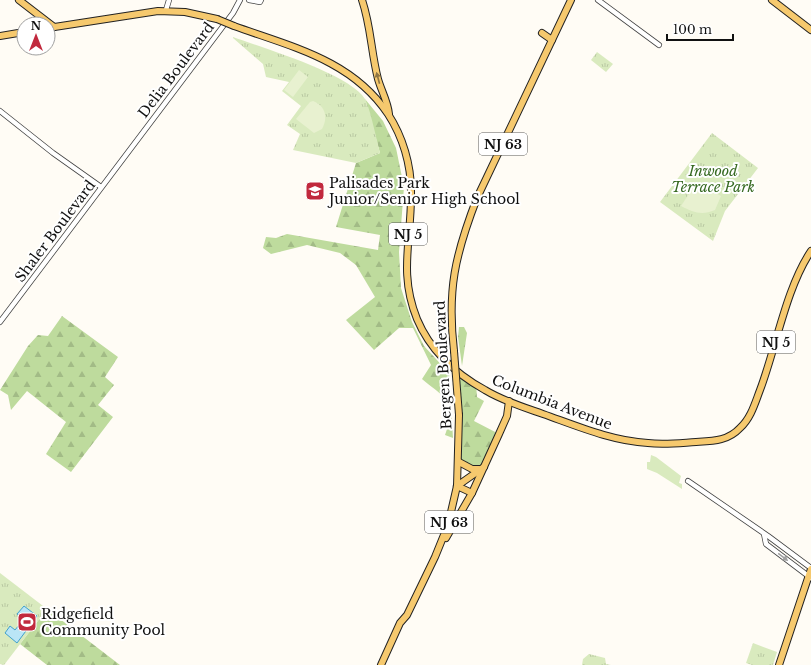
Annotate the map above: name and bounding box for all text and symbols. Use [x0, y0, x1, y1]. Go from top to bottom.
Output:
north arrow [16, 16, 56, 56]
scale bar [667, 16, 733, 42]
street label: Delia Boulevard [134, 18, 218, 121]
text: N [31, 19, 42, 33]
text: 100 m [673, 22, 712, 37]
one-way arrow [375, 72, 381, 85]
road number: NJ 63 [479, 133, 527, 155]
park label: Inwood Terrace Park [671, 162, 755, 196]
place label: Palisades Park Junior/Senior High School [327, 174, 520, 208]
street label: Shaler Boulevard [11, 176, 100, 286]
school or university icon: Palisades Park Junior/Senior High School [304, 180, 326, 202]
road number: NJ 5 [389, 223, 427, 245]
street label: Bergen Boulevard [431, 299, 455, 430]
road number: NJ 5 [757, 331, 795, 353]
street label: Columbia Avenue [489, 371, 615, 433]
road number: NJ 63 [425, 511, 473, 533]
one-way arrow [778, 553, 789, 561]
place label: Ridgefield Community Pool [41, 605, 166, 639]
sports icon: Ridgefield Community Pool [16, 611, 38, 633]

